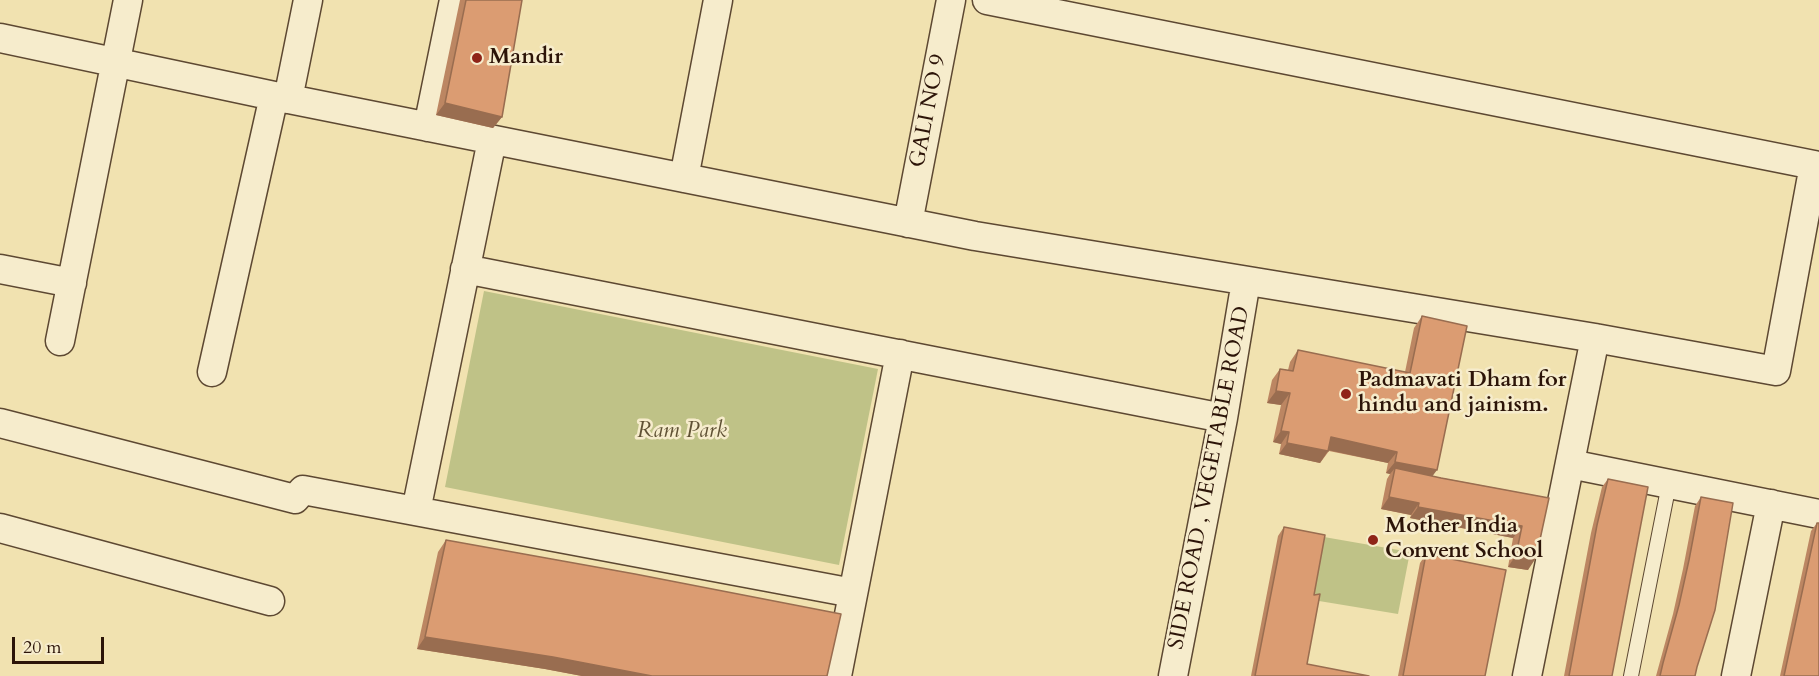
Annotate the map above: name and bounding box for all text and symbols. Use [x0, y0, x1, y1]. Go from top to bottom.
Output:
place label: Mandir [489, 45, 563, 71]
marker: Mandir [470, 51, 484, 65]
street label: GALI NO 9 [905, 52, 953, 170]
street label: SIDE ROAD , VEGETABLE ROAD [1164, 304, 1256, 652]
place label: Padmavati Dham for hindu and jainism. [1358, 368, 1566, 420]
marker: Padmavati Dham for hindu and jainism. [1339, 387, 1353, 401]
park label: Ram Park [637, 419, 727, 445]
place label: Mother India Convent School [1385, 514, 1543, 566]
marker: Mother India Convent School [1366, 533, 1380, 547]
scale bar [15, 625, 106, 663]
text: 20 m [23, 635, 62, 660]

